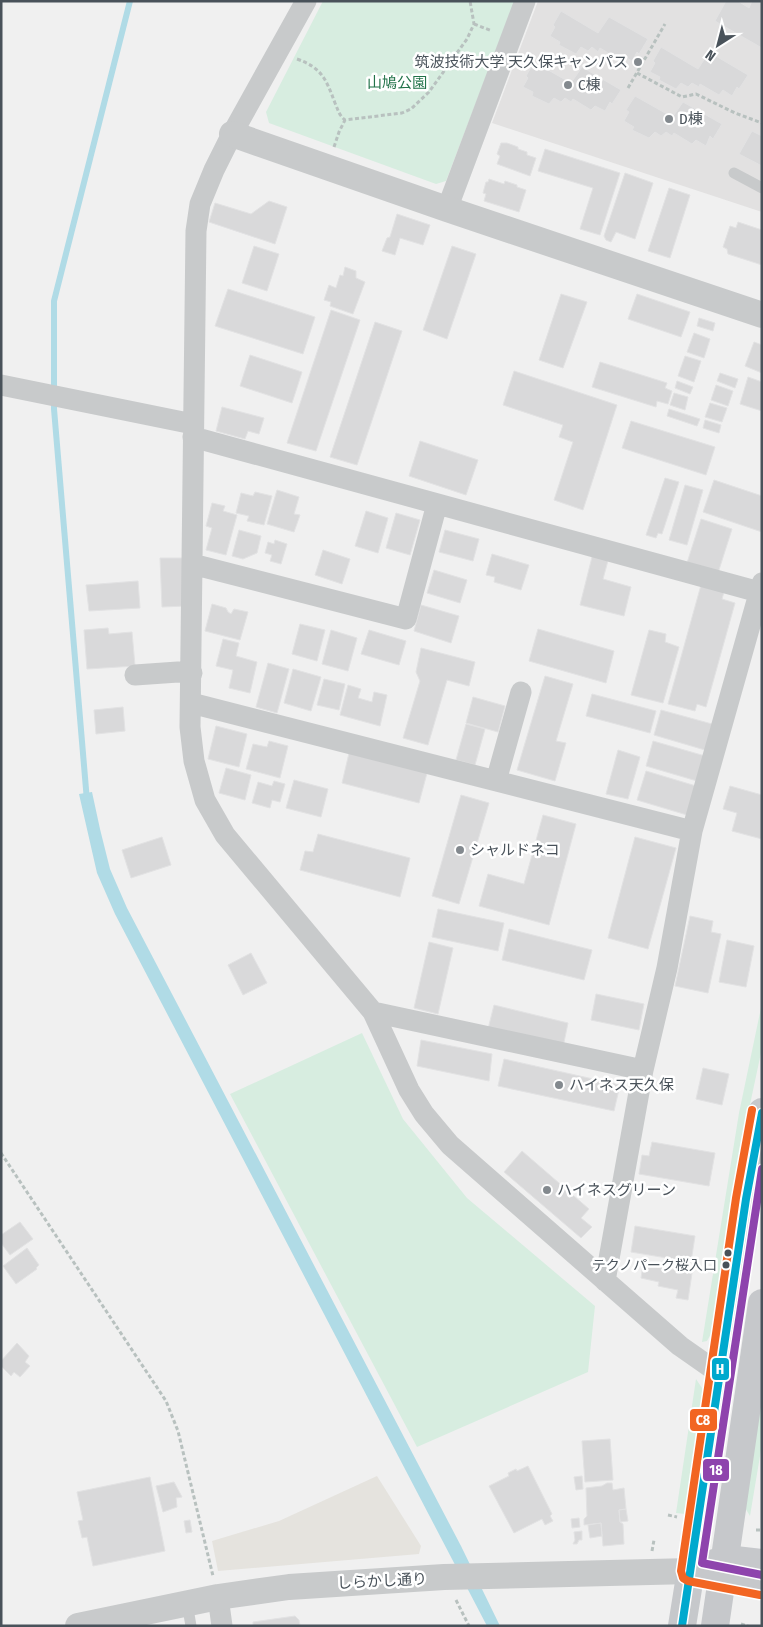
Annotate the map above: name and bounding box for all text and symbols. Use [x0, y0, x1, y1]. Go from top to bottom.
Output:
north arrow [693, 20, 743, 70]
text: N [702, 46, 719, 64]
place label: 筑波技術大学 天久保キャンパス [414, 53, 628, 71]
marker: 筑波技術大学 天久保キャンパス [632, 56, 644, 68]
park label: 山鳩公園 [367, 74, 427, 92]
place label: C棟 [578, 76, 601, 94]
marker: C棟 [562, 79, 574, 91]
place label: D棟 [679, 110, 703, 128]
marker: D棟 [663, 113, 675, 125]
place label: シャルドネコ [470, 841, 560, 859]
marker: シャルドネコ [454, 844, 466, 856]
place label: ハイネス天久保 [569, 1076, 674, 1094]
marker: ハイネス天久保 [553, 1079, 565, 1091]
place label: ハイネスグリーン [557, 1181, 676, 1199]
marker: ハイネスグリーン [541, 1184, 553, 1196]
unlabelled marker [723, 1248, 733, 1258]
place label: テクノパーク桜入口 [592, 1257, 717, 1274]
marker: テクノパーク桜入口 [721, 1260, 731, 1270]
line badge: H [711, 1357, 730, 1381]
text: H [716, 1361, 724, 1378]
line badge: C8 [689, 1408, 718, 1432]
text: C8 [696, 1412, 711, 1429]
line badge: 18 [702, 1458, 730, 1482]
text: 18 [709, 1462, 723, 1479]
street label: しらかし通り [337, 1570, 427, 1592]

